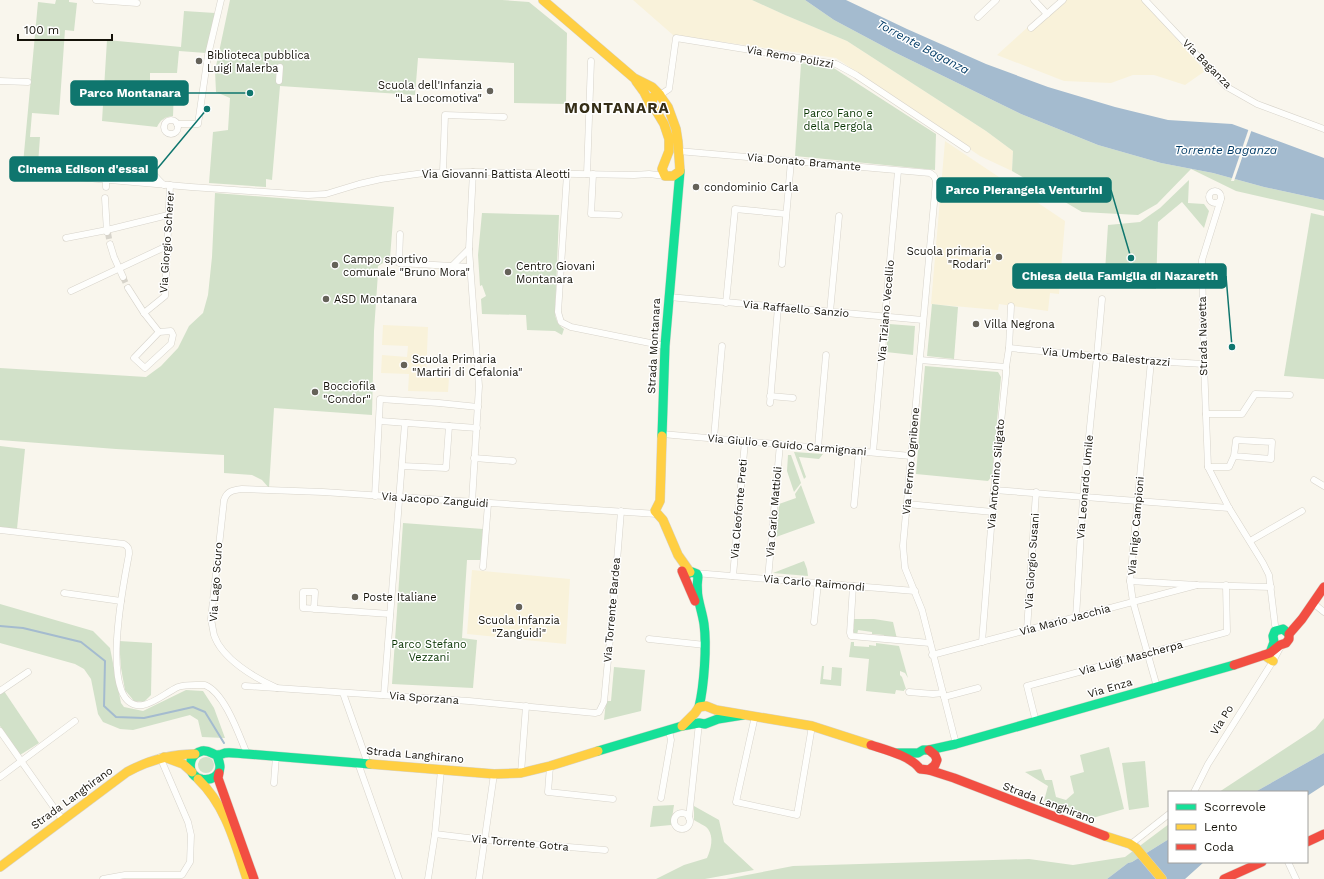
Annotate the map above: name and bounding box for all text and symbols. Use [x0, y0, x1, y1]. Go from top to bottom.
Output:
scale bar [18, 16, 112, 42]
water label: Torrente Baganza [875, 17, 972, 77]
text: 100 m [24, 23, 59, 37]
street label: Via Baganza [1180, 37, 1234, 91]
street label: Via Remo Polizzi [745, 43, 835, 71]
place label: Biblioteca pubblica Luigi Malerba [207, 49, 310, 75]
marker: Biblioteca pubblica Luigi Malerba [194, 56, 204, 66]
place label: Scuola dell'Infanzia "La Locomotiva" [378, 79, 482, 105]
callout: Parco Montanara [71, 81, 188, 105]
text: Parco Montanara [79, 86, 181, 100]
marker: Scuola dell'Infanzia "La Locomotiva" [485, 86, 495, 96]
district label: MONTANARA [564, 99, 670, 117]
park label: Parco Fano e della Pergola [803, 107, 873, 133]
water label: Torrente Baganza [1175, 143, 1278, 157]
street label: Via Donato Bramante [747, 151, 861, 173]
callout: Cinema Edison d'essai [10, 157, 157, 181]
text: Cinema Edison d'essai [18, 162, 148, 176]
street label: Via Giovanni Battista Aleotti [422, 168, 570, 181]
callout: Parco Pierangela Venturini [937, 178, 1111, 202]
place label: condominio Carla [704, 181, 798, 194]
marker: condominio Carla [691, 182, 701, 192]
text: Parco Pierangela Venturini [945, 183, 1103, 197]
street label: Via Giorgio Scherer [157, 190, 177, 293]
place label: Scuola primaria "Rodari" [907, 245, 991, 271]
marker: Scuola primaria "Rodari" [994, 252, 1004, 262]
place label: Campo sportivo comunale "Bruno Mora" [343, 253, 470, 279]
street label: Via Tiziano Vecellio [875, 259, 897, 363]
marker: Campo sportivo comunale "Bruno Mora" [330, 260, 340, 270]
place label: Centro Giovani Montanara [516, 260, 595, 286]
callout: Chiesa della Famiglia di Nazareth [1013, 264, 1226, 288]
marker: Centro Giovani Montanara [503, 267, 513, 277]
text: Chiesa della Famiglia di Nazareth [1022, 269, 1218, 283]
place label: ASD Montanara [334, 293, 417, 306]
marker: ASD Montanara [321, 294, 331, 304]
street label: Strada Navetta [1196, 296, 1210, 376]
street label: Strada Montanara [645, 298, 663, 394]
street label: Via Raffaello Sanzio [742, 298, 850, 320]
place label: Villa Negrona [984, 318, 1055, 331]
marker: Villa Negrona [971, 319, 981, 329]
street label: Via Umberto Balestrazzi [1041, 345, 1171, 369]
place label: Scuola Primaria "Martiri di Cefalonia" [412, 353, 522, 379]
marker: Scuola Primaria "Martiri di Cefalonia" [399, 360, 409, 370]
place label: Bocciofila "Condor" [323, 380, 375, 406]
marker: Bocciofila "Condor" [310, 387, 320, 397]
street label: Via Fermo Ognibene [900, 407, 922, 515]
street label: Via Antonino Siligato [985, 418, 1007, 530]
street label: Via Giulio e Guido Carmignani [707, 432, 867, 458]
street label: Via Leonardo Umile [1074, 434, 1096, 540]
street label: Via Cleofonte Preti [728, 458, 750, 560]
street label: Via Carlo Mattioli [764, 466, 784, 558]
street label: Via Inigo Campioni [1125, 476, 1147, 576]
street label: Via Jacopo Zanguidi [381, 490, 489, 510]
street label: Via Giorgio Susani [1022, 513, 1042, 609]
street label: Via Lago Scuro [207, 542, 225, 622]
street label: Via Torrente Bardea [601, 557, 623, 663]
street label: Via Carlo Raimondi [763, 572, 865, 594]
place label: Poste Italiane [363, 591, 436, 604]
marker: Poste Italiane [350, 592, 360, 602]
marker: Scuola Infanzia "Zanguidi" [514, 602, 524, 612]
street label: Via Mario Jacchia [1018, 602, 1112, 638]
place label: Scuola Infanzia "Zanguidi" [478, 614, 560, 640]
park label: Parco Stefano Vezzani [391, 638, 467, 664]
street label: Via Luigi Mascherpa [1078, 638, 1184, 678]
street label: Via Enza [1086, 675, 1134, 701]
street label: Via Sporzana [389, 689, 459, 707]
street label: Via Po [1208, 703, 1236, 737]
street label: Strada Langhirano [366, 744, 464, 766]
street label: Strada Langhirano [29, 764, 115, 832]
street label: Strada Langhirano [1001, 779, 1097, 827]
legend [1168, 791, 1308, 863]
text: Scorrevole [1204, 800, 1266, 814]
text: Lento [1204, 820, 1238, 834]
street label: Via Torrente Gotra [471, 832, 569, 854]
text: Coda [1204, 840, 1234, 854]

